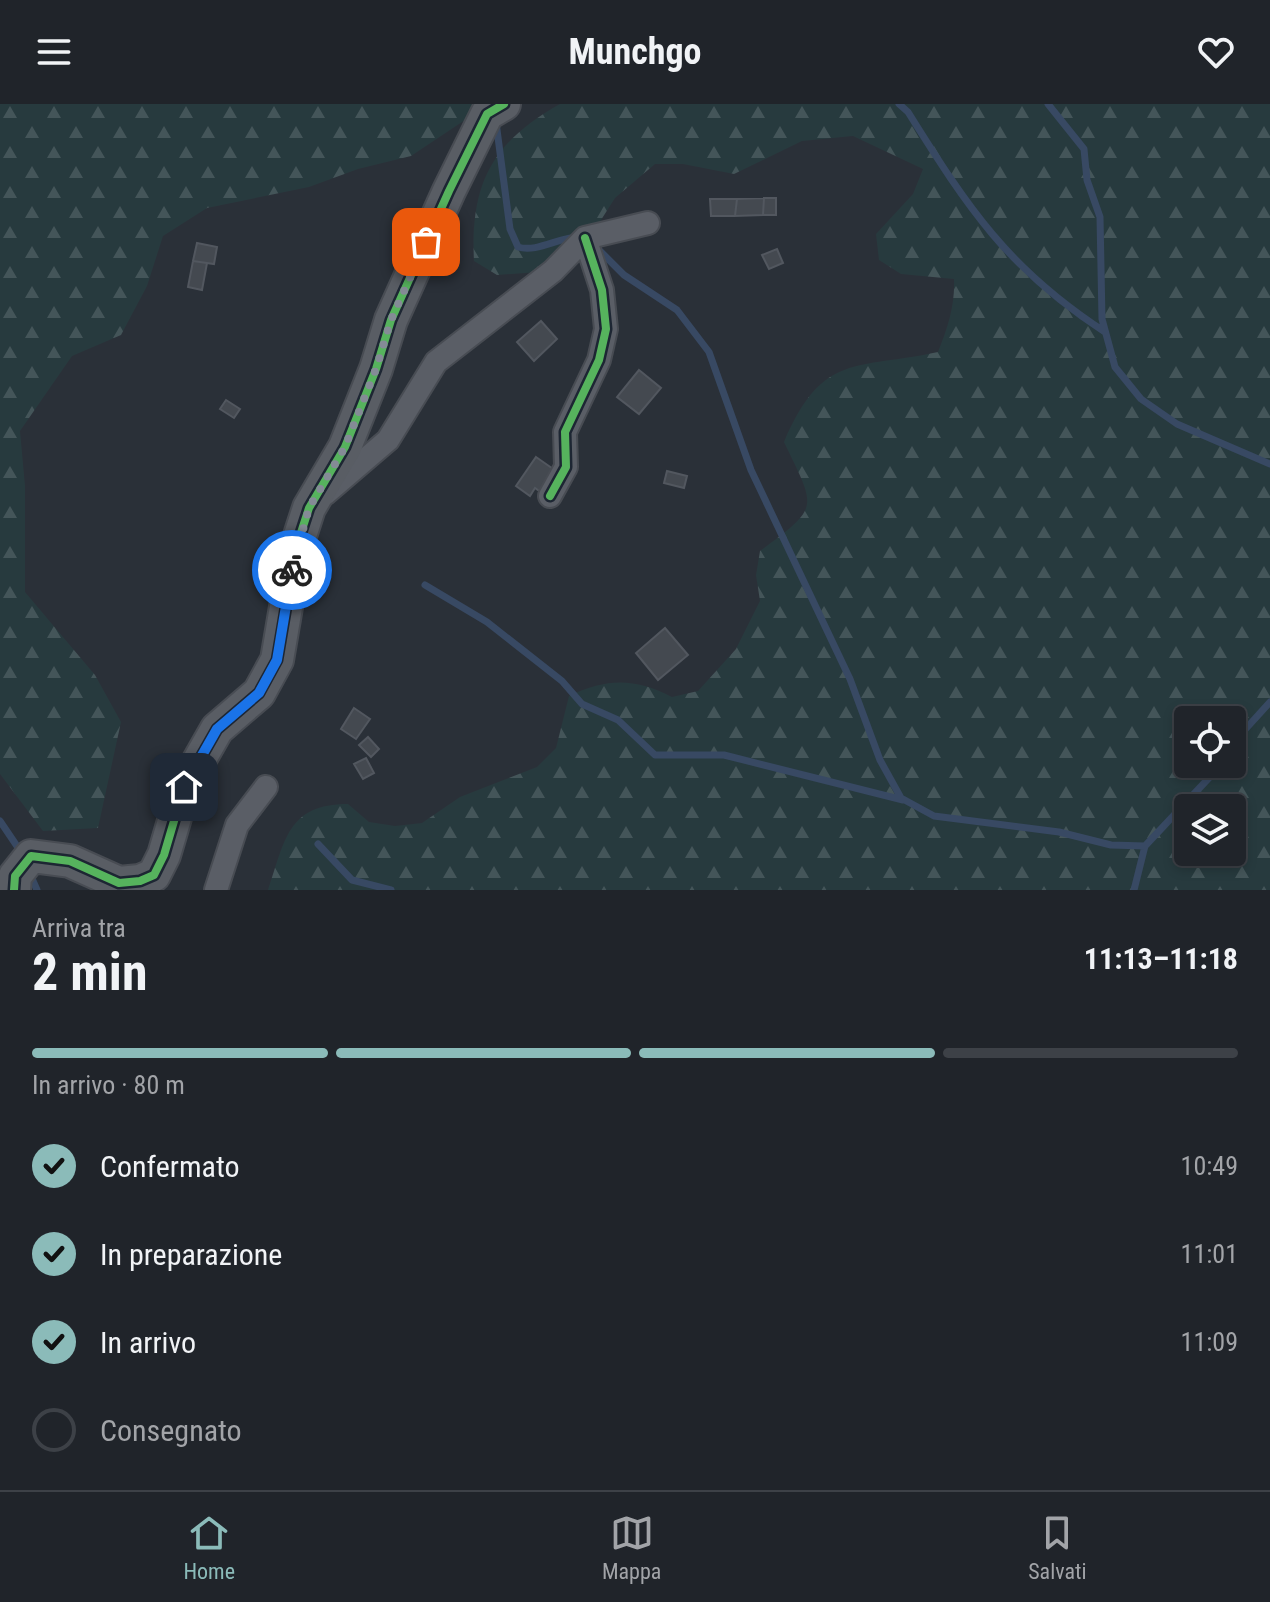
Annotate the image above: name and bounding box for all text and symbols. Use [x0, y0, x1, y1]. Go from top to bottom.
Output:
icon: menu [32, 30, 76, 74]
icon: heart [1194, 30, 1238, 74]
text: Munchgo [568, 31, 702, 73]
pin [392, 208, 460, 276]
icon: bag [404, 220, 448, 264]
courier [252, 530, 332, 610]
icon: bike [270, 548, 314, 592]
map controls [1174, 706, 1246, 866]
button: locate [1174, 706, 1246, 778]
pin [150, 753, 218, 821]
icon: home [162, 765, 206, 809]
button: layers [1174, 794, 1246, 866]
text: Arriva tra [32, 913, 126, 943]
text: 11:13–11:18 [1084, 941, 1238, 976]
text: 2 min [32, 942, 148, 1003]
text: In arrivo · 80 m [32, 1070, 185, 1100]
icon: check [32, 1144, 76, 1188]
text: Confermato [100, 1149, 240, 1184]
text: 10:49 [1181, 1151, 1238, 1181]
icon: check [32, 1232, 76, 1276]
text: In preparazione [100, 1237, 282, 1272]
text: 11:01 [1181, 1239, 1238, 1269]
icon: check [32, 1320, 76, 1364]
text: In arrivo [100, 1325, 196, 1360]
text: 11:09 [1181, 1327, 1238, 1357]
text: Consegnato [100, 1413, 242, 1448]
tab: Home [183, 1511, 235, 1584]
tab: Mappa [602, 1511, 661, 1584]
tab: Salvati [1028, 1511, 1087, 1584]

